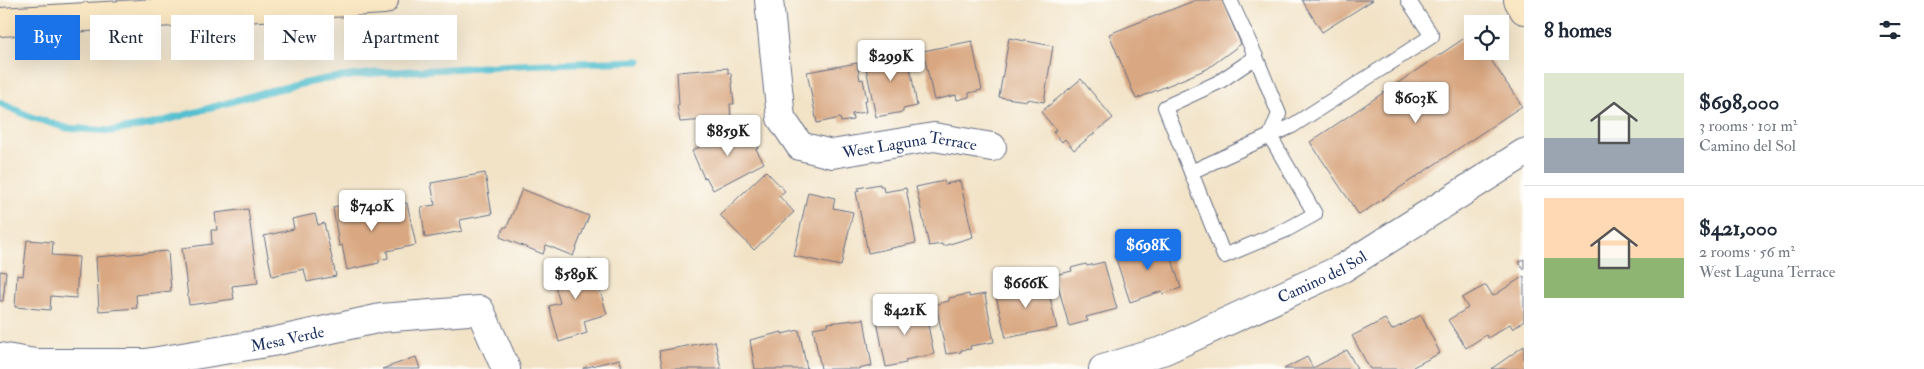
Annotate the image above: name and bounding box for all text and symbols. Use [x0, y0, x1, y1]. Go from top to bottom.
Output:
chip: Buy [15, 15, 80, 60]
chip: Rent [90, 15, 161, 60]
chip: Filters [171, 15, 254, 60]
chip: New [264, 15, 334, 60]
chip: Apartment [344, 15, 457, 60]
map controls [1464, 15, 1509, 60]
button: locate [1464, 15, 1509, 60]
icon: filters [1876, 16, 1904, 44]
text: 8 homes [1544, 17, 1612, 44]
pin: $299K [856, 39, 926, 82]
text: $299K [869, 46, 913, 66]
pin: $603K [1381, 82, 1451, 124]
text: $603K [1395, 88, 1437, 108]
text: $698,000 [1699, 89, 1779, 116]
icon: home [1584, 93, 1644, 153]
pin: $859K [693, 114, 763, 157]
text: 3 rooms · 101 m² [1699, 116, 1797, 136]
text: $859K [707, 121, 749, 141]
street label: West Laguna Terrace [840, 127, 979, 163]
text: Camino del Sol [1699, 136, 1796, 156]
pin: $740K [337, 190, 407, 232]
text: $740K [350, 196, 394, 216]
text: $421,000 [1699, 215, 1778, 242]
icon: home [1584, 218, 1644, 278]
pin: $698K [1113, 228, 1183, 271]
text: $698K [1126, 235, 1170, 255]
text: 2 rooms · 56 m² [1699, 242, 1795, 262]
street label: Camino del Sol [1274, 247, 1371, 308]
pin: $589K [541, 258, 611, 300]
text: West Laguna Terrace [1699, 262, 1835, 282]
text: $589K [555, 264, 597, 284]
pin: $666K [991, 266, 1061, 309]
text: $666K [1004, 273, 1048, 293]
pin: $421K [870, 294, 940, 336]
text: $421K [884, 300, 926, 320]
street label: Mesa Verde [249, 322, 326, 356]

